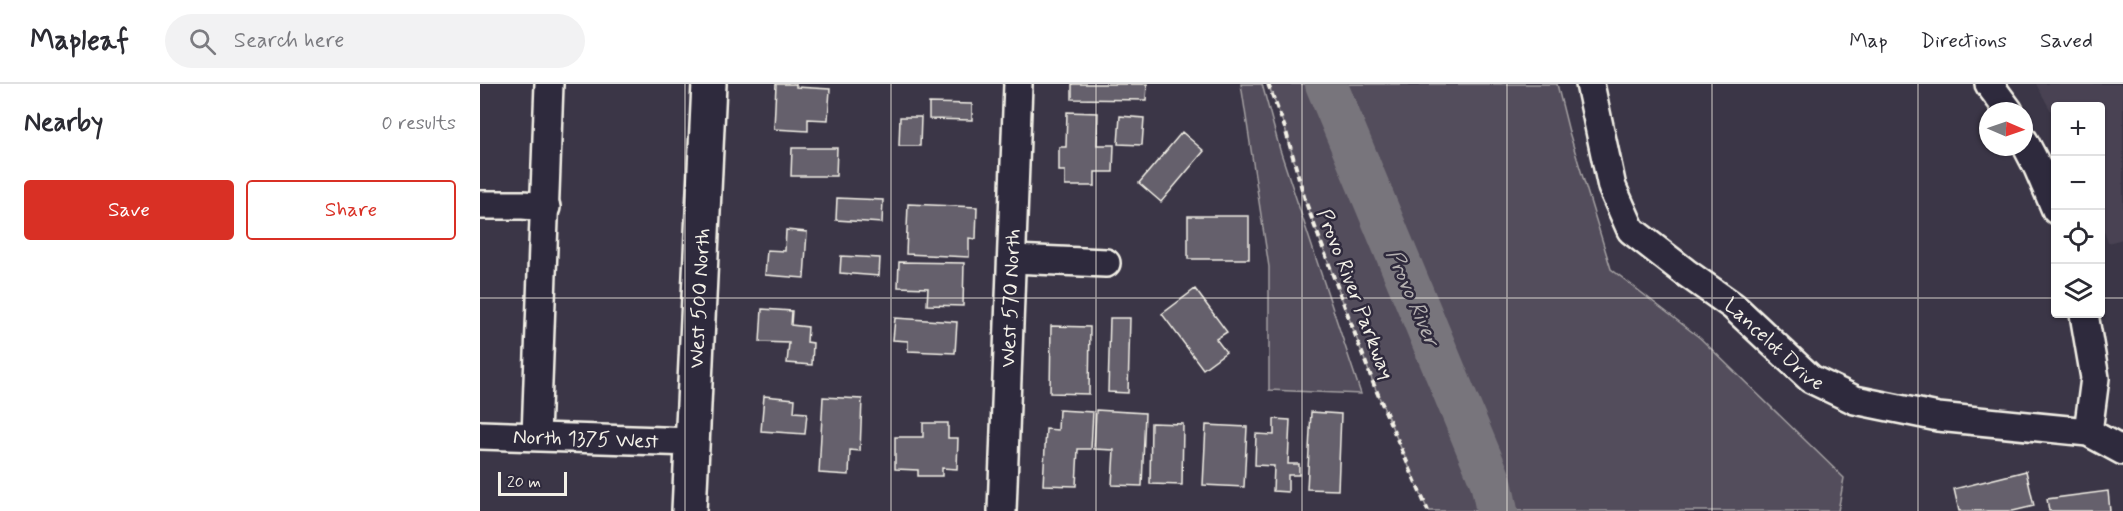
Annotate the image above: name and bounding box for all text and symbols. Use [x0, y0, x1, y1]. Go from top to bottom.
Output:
search box [165, 14, 585, 68]
text: Mapleaf [30, 23, 129, 60]
icon: search [186, 25, 219, 58]
text: Search here [234, 27, 344, 55]
text: Map [1849, 27, 1888, 55]
text: Directions [1921, 27, 2007, 55]
text: Saved [2040, 27, 2093, 55]
north arrow [1979, 102, 2033, 156]
map controls [2051, 102, 2105, 318]
button: + [2051, 102, 2105, 156]
text: Nearby [24, 106, 103, 140]
text: 0 results [382, 110, 456, 137]
button: − [2051, 156, 2105, 210]
button: Save [24, 180, 234, 240]
button: Share [246, 180, 456, 240]
street label: Provo River Parkway [1310, 205, 1400, 384]
button: locate [2051, 210, 2105, 264]
street label: West 500 North [683, 227, 717, 369]
street label: West 570 North [994, 228, 1028, 368]
water label: Provo River [1379, 245, 1446, 353]
button: layers [2051, 264, 2105, 318]
street label: Lancelot Drive [1719, 291, 1828, 398]
street label: North 1375 West [513, 423, 660, 456]
scale bar [498, 469, 567, 496]
text: 20 m [507, 472, 541, 493]

